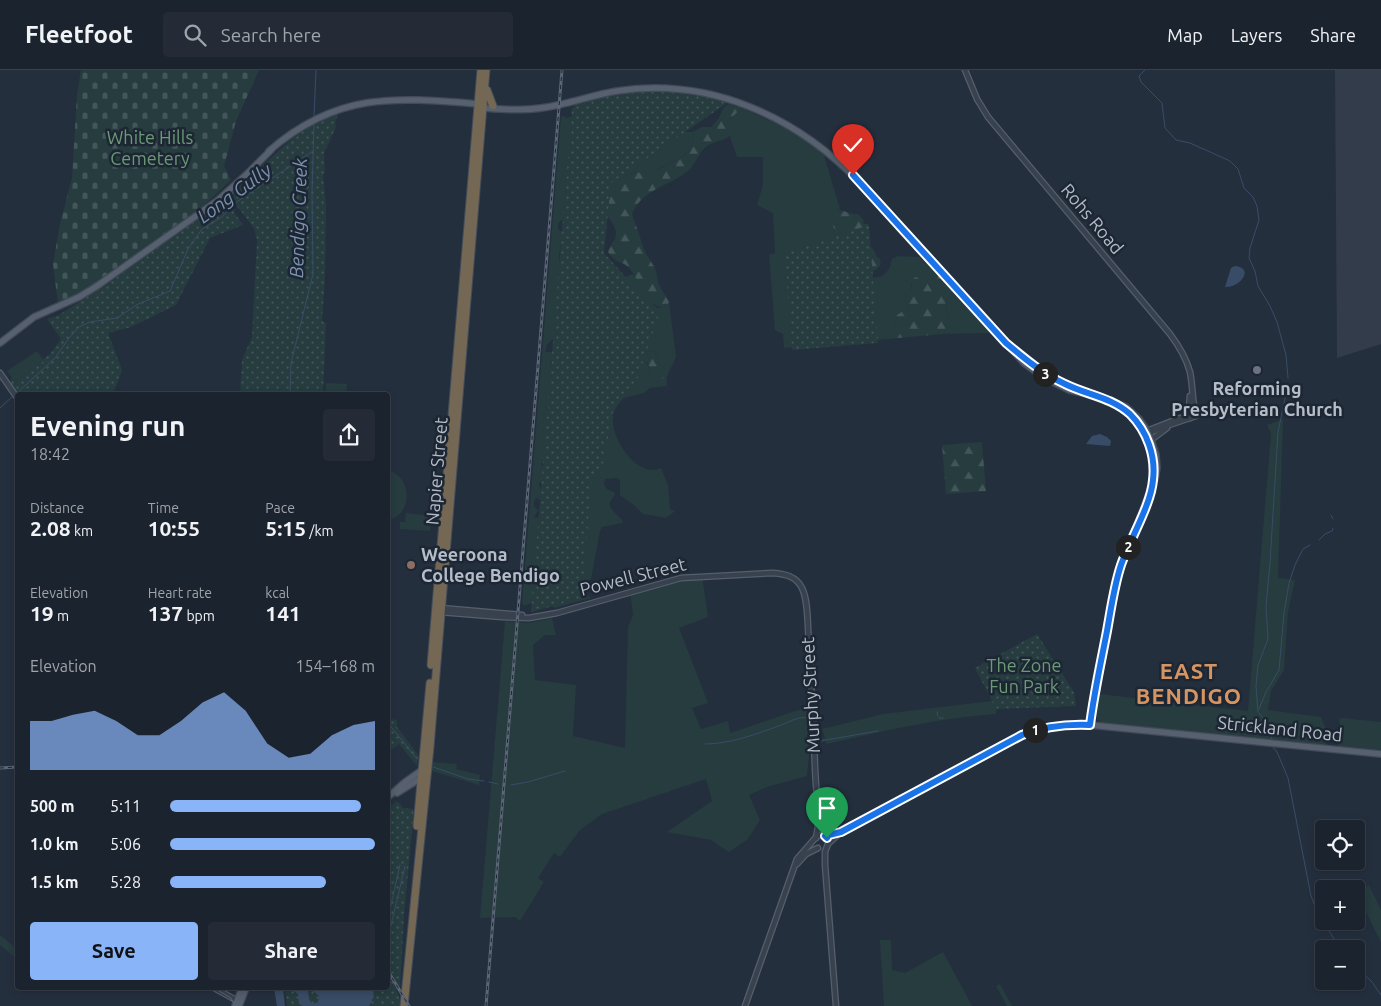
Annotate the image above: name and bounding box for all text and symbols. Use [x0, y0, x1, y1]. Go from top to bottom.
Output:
search box [163, 12, 513, 57]
text: Fleetfoot [25, 21, 133, 48]
icon: search [181, 21, 209, 49]
text: Search here [221, 24, 321, 46]
text: Map [1167, 25, 1203, 45]
text: Layers [1231, 25, 1282, 45]
text: Share [1310, 25, 1356, 45]
pin [832, 124, 874, 175]
park label: White Hills Cemetery [107, 127, 193, 168]
icon: check [839, 131, 867, 159]
water label: Bendigo Creek [285, 157, 311, 278]
water label: Long Gully [193, 158, 276, 227]
street label: Rohs Road [1058, 179, 1128, 258]
pin: 3 [1032, 362, 1058, 386]
marker: Reforming Presbyterian Church [1251, 364, 1263, 376]
text: 3 [1042, 366, 1049, 382]
place label: Reforming Presbyterian Church [1171, 378, 1343, 419]
button: share [323, 409, 375, 461]
text: Evening run [30, 410, 185, 441]
street label: Napier Street [421, 416, 451, 526]
text: 18:42 [30, 445, 70, 463]
text: Distance [30, 500, 84, 516]
text: Time [148, 500, 179, 516]
text: Pace [265, 500, 295, 516]
text: 2.08 [30, 516, 71, 540]
text: 10:55 [148, 516, 200, 540]
text: 5:15 [265, 516, 306, 540]
text: km [71, 523, 93, 539]
text: /km [306, 523, 334, 539]
pin: 2 [1116, 534, 1140, 560]
text: 2 [1125, 539, 1132, 555]
place label: Weeroona College Bendigo [421, 544, 560, 585]
street label: Powell Street [578, 553, 688, 599]
marker: Weeroona College Bendigo [405, 559, 417, 571]
text: Elevation [30, 585, 88, 601]
text: Heart rate [148, 585, 212, 601]
text: kcal [265, 585, 290, 601]
text: 19 [30, 601, 54, 625]
text: 137 [148, 601, 183, 625]
text: 141 [265, 601, 301, 625]
text: m [54, 608, 69, 624]
text: bpm [183, 608, 215, 624]
street label: Murphy Street [797, 636, 823, 754]
park label: The Zone Fun Park [986, 655, 1062, 696]
text: Elevation [30, 657, 97, 675]
text: 154–168 m [295, 657, 375, 675]
district label: EAST BENDIGO [1136, 658, 1242, 708]
street label: Strickland Road [1217, 711, 1344, 745]
pin: 1 [1022, 718, 1048, 742]
text: 1 [1032, 722, 1039, 738]
pin [806, 787, 848, 838]
icon: arrive [813, 794, 841, 822]
text: 500 m [30, 797, 75, 815]
text: 5:11 [110, 797, 141, 815]
map controls [1315, 820, 1365, 990]
button: locate [1315, 820, 1365, 870]
text: 1.0 km [30, 835, 79, 853]
text: 5:06 [110, 835, 141, 853]
text: 1.5 km [30, 873, 79, 891]
text: 5:28 [110, 873, 141, 891]
button: + [1315, 880, 1365, 930]
button: Save [30, 922, 198, 980]
button: Share [208, 922, 375, 980]
button: − [1315, 940, 1365, 990]

